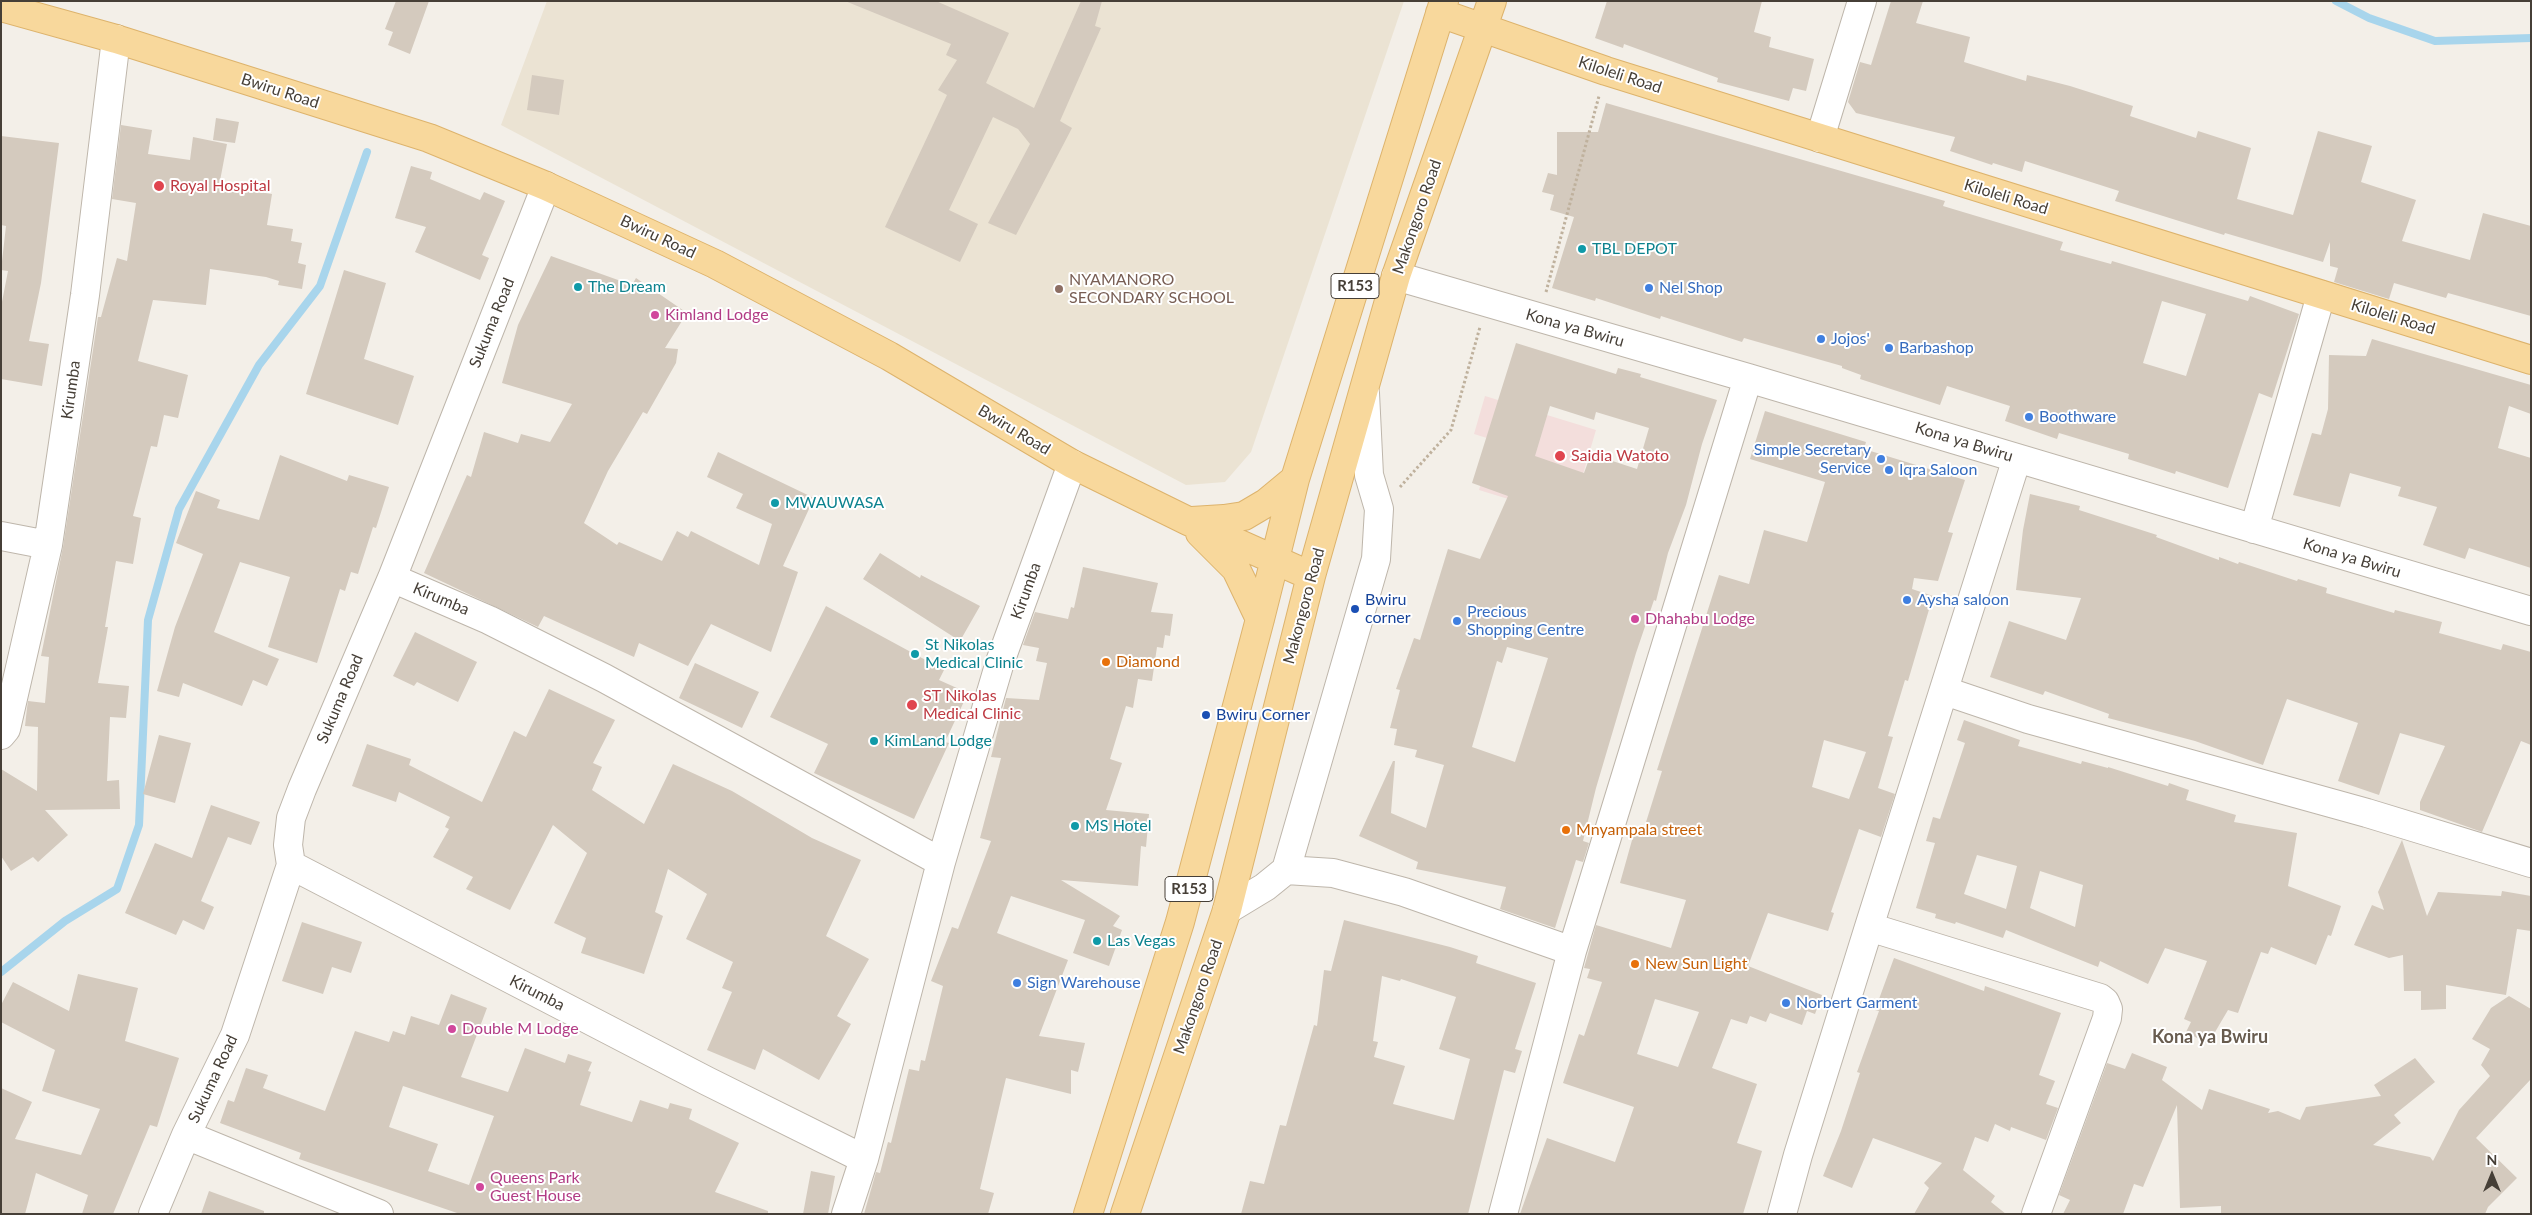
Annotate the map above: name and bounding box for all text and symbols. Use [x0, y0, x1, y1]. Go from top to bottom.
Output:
street label: Kiloleli Road [1576, 52, 1664, 98]
street label: Bwiru Road [239, 69, 321, 113]
street label: Makongoro Road [1388, 157, 1446, 277]
street label: Kiloleli Road [1962, 175, 2050, 219]
place label: Royal Hospital [170, 176, 270, 196]
marker: Royal Hospital [152, 179, 166, 193]
street label: Bwiru Road [617, 211, 699, 263]
place label: TBL DEPOT [1592, 239, 1677, 259]
marker: TBL DEPOT [1576, 243, 1588, 255]
place label: NYAMANORO SECONDARY SCHOOL [1069, 270, 1234, 308]
road number: R153 [1331, 274, 1379, 298]
street label: Sukuma Road [465, 275, 519, 371]
place label: The Dream [588, 277, 666, 297]
place label: Nel Shop [1659, 278, 1723, 298]
marker: The Dream [572, 281, 584, 293]
marker: Nel Shop [1643, 282, 1655, 294]
marker: NYAMANORO SECONDARY SCHOOL [1053, 283, 1065, 295]
street label: Kiloleli Road [2349, 295, 2437, 339]
place label: Kimland Lodge [665, 305, 769, 325]
street label: Kona ya Bwiru [1524, 305, 1626, 351]
marker: Kimland Lodge [649, 309, 661, 321]
place label: Jojos' [1831, 329, 1870, 349]
marker: Jojos' [1815, 333, 1827, 345]
place label: Barbashop [1899, 338, 1974, 358]
marker: Barbashop [1883, 342, 1895, 354]
street label: Kirumba [57, 359, 85, 421]
street label: Bwiru Road [974, 401, 1054, 459]
place label: Boothware [2039, 407, 2116, 427]
marker: Boothware [2023, 411, 2035, 423]
street label: Kona ya Bwiru [1913, 418, 2015, 466]
place label: Simple Secretary Service [1754, 440, 1871, 478]
place label: Saidia Watoto [1571, 446, 1669, 466]
marker: Saidia Watoto [1553, 449, 1567, 463]
marker: Simple Secretary Service [1875, 453, 1887, 465]
place label: Iqra Saloon [1899, 460, 1977, 480]
marker: Iqra Saloon [1883, 464, 1895, 476]
place label: MWAUWASA [785, 493, 884, 513]
marker: MWAUWASA [769, 497, 781, 509]
street label: Kona ya Bwiru [2301, 534, 2403, 582]
street label: Makongoro Road [1279, 546, 1329, 666]
street label: Kirumba [1007, 560, 1045, 622]
street label: Kirumba [410, 579, 472, 619]
place label: Bwiru corner [1365, 590, 1411, 628]
place label: Aysha saloon [1917, 590, 2009, 610]
marker: Aysha saloon [1901, 594, 1913, 606]
place label: Precious Shopping Centre [1467, 602, 1584, 640]
marker: Bwiru corner [1349, 603, 1361, 615]
place label: Dhahabu Lodge [1645, 609, 1755, 629]
marker: Dhahabu Lodge [1629, 613, 1641, 625]
marker: Precious Shopping Centre [1451, 615, 1463, 627]
place label: St Nikolas Medical Clinic [925, 635, 1023, 673]
marker: St Nikolas Medical Clinic [909, 648, 921, 660]
street label: Sukuma Road [313, 651, 367, 747]
place label: Diamond [1116, 652, 1180, 672]
marker: Diamond [1100, 656, 1112, 668]
place label: ST Nikolas Medical Clinic [923, 686, 1021, 724]
marker: ST Nikolas Medical Clinic [905, 698, 919, 712]
place label: Bwiru Corner [1216, 705, 1310, 725]
marker: Bwiru Corner [1200, 709, 1212, 721]
place label: KimLand Lodge [884, 731, 992, 751]
marker: KimLand Lodge [868, 735, 880, 747]
place label: MS Hotel [1085, 816, 1151, 836]
marker: MS Hotel [1069, 820, 1081, 832]
place label: Mnyampala street [1576, 820, 1702, 840]
marker: Mnyampala street [1560, 824, 1572, 836]
road number: R153 [1165, 876, 1213, 902]
place label: Las Vegas [1107, 931, 1175, 951]
marker: Las Vegas [1091, 935, 1103, 947]
street label: Makongoro Road [1169, 937, 1227, 1057]
place label: New Sun Light [1645, 954, 1747, 974]
marker: New Sun Light [1629, 958, 1641, 970]
street label: Kirumba [506, 971, 568, 1015]
place label: Sign Warehouse [1027, 973, 1141, 993]
marker: Sign Warehouse [1011, 977, 1023, 989]
place label: Norbert Garment [1796, 993, 1918, 1013]
marker: Norbert Garment [1780, 997, 1792, 1009]
place label: Double M Lodge [462, 1019, 579, 1039]
marker: Double M Lodge [446, 1023, 458, 1035]
district label: Kona ya Bwiru [2152, 1026, 2268, 1048]
street label: Sukuma Road [184, 1032, 242, 1126]
north arrow [2467, 1150, 2517, 1200]
text: N [2487, 1151, 2497, 1168]
place label: Queens Park Guest House [490, 1168, 581, 1206]
marker: Queens Park Guest House [474, 1181, 486, 1193]

